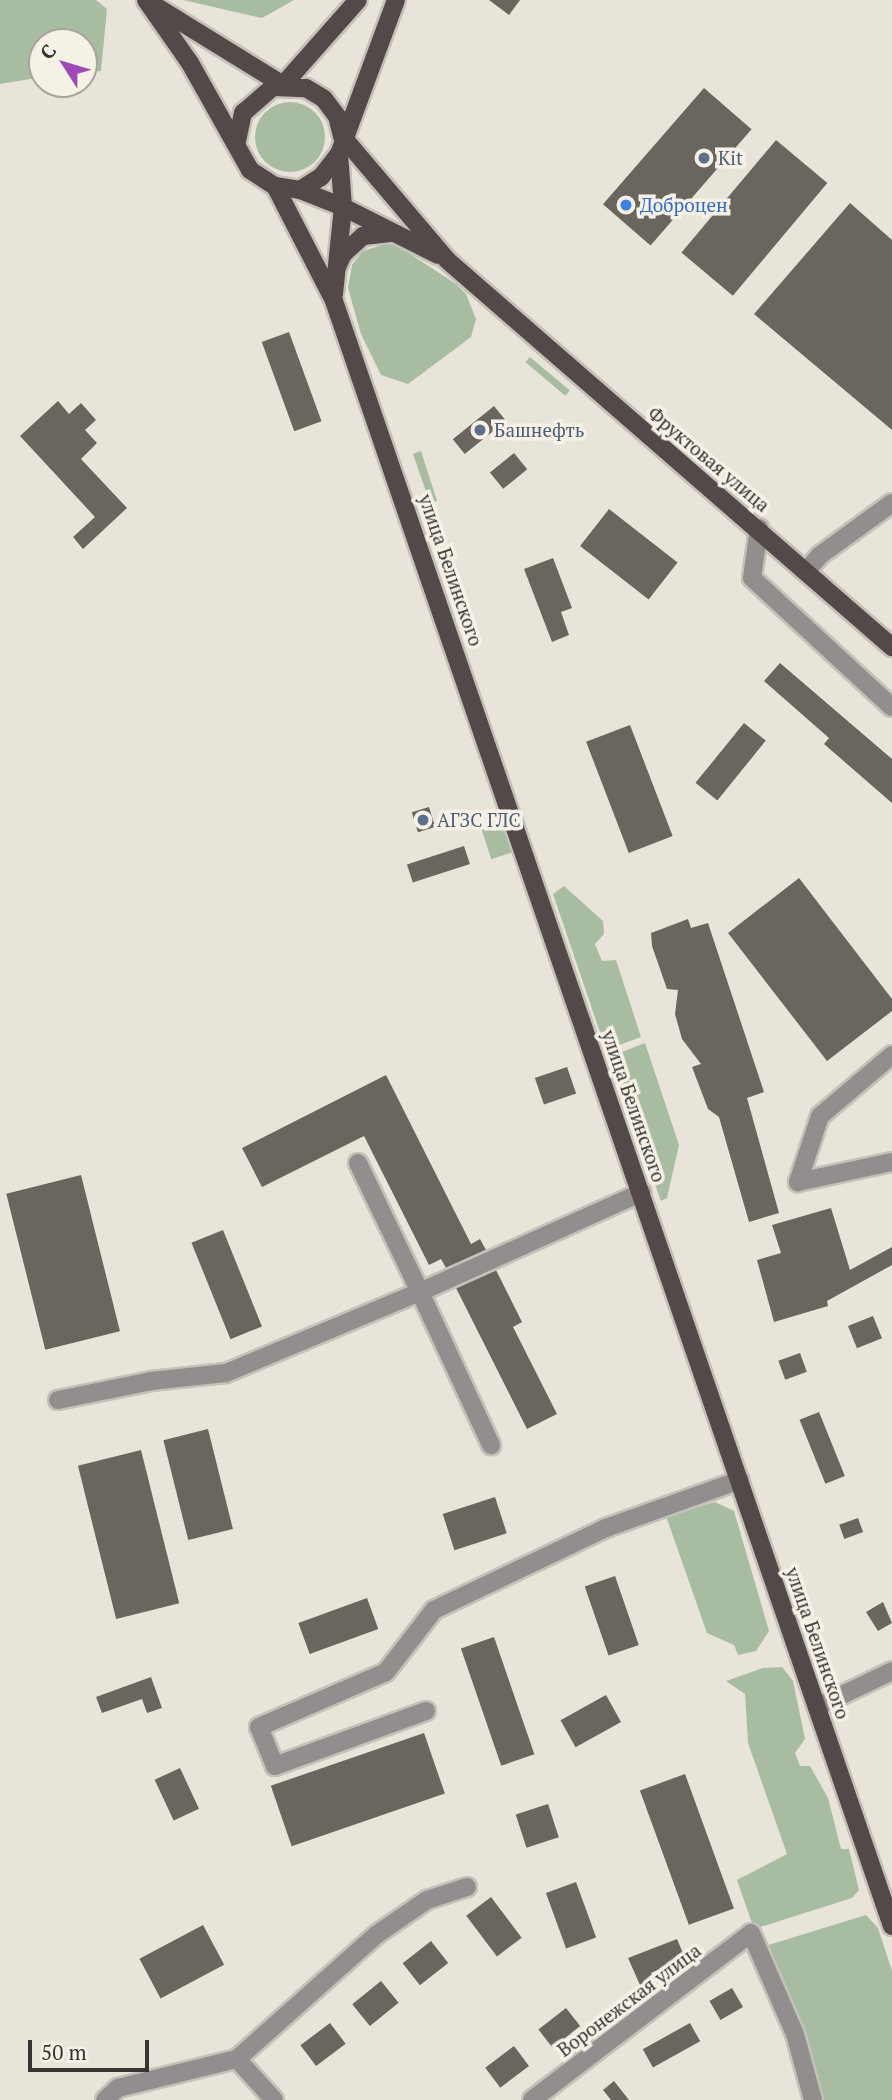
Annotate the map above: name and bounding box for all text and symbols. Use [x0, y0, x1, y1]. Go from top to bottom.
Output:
north arrow [28, 28, 98, 98]
text: С [34, 39, 61, 64]
place label: Kit [718, 147, 743, 169]
marker: Kit [696, 150, 712, 166]
place label: Доброцен [640, 194, 728, 216]
marker: Доброцен [618, 197, 634, 213]
street label: Фруктовая улица [644, 402, 774, 516]
place label: Башнефть [494, 419, 584, 441]
marker: Башнефть [472, 422, 488, 438]
street label: улица Белинского [414, 491, 488, 649]
place label: АГЗС ГЛС [437, 809, 521, 831]
marker: АГЗС ГЛС [415, 812, 431, 828]
street label: улица Белинского [597, 1027, 671, 1185]
street label: улица Белинского [781, 1564, 855, 1722]
street label: Воронежская улица [553, 1939, 705, 2061]
scale bar [32, 2026, 152, 2070]
text: 50 m [41, 2038, 87, 2066]

